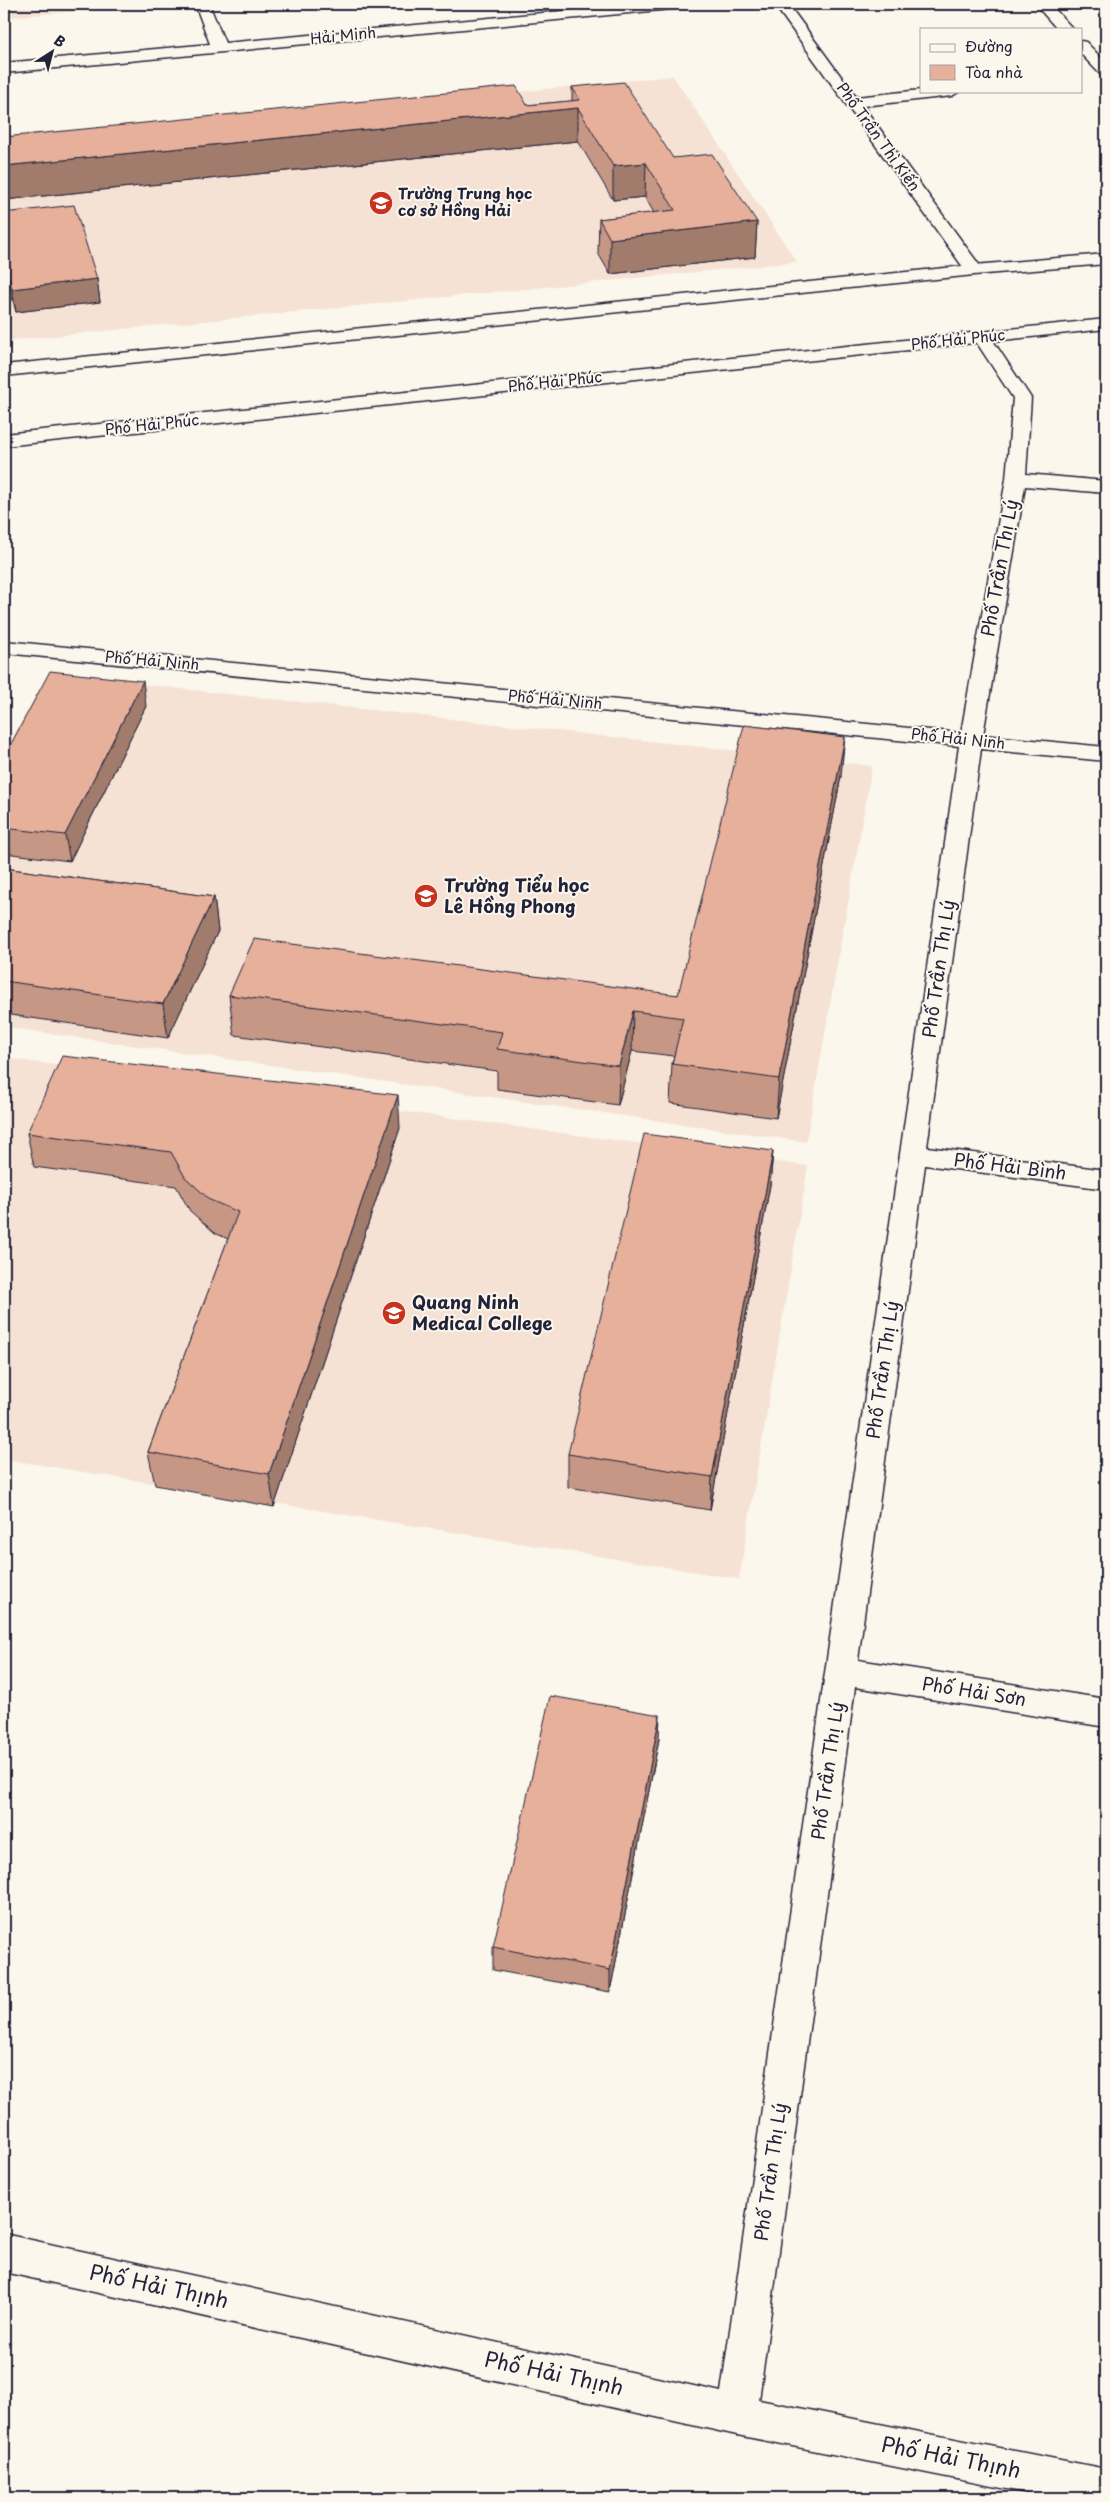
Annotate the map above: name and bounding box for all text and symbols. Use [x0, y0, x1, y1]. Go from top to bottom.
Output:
street label: Hải Minh [309, 20, 377, 49]
north arrow [28, 28, 78, 78]
legend [920, 28, 1082, 92]
text: B [50, 30, 70, 52]
text: Đường [965, 34, 1013, 57]
text: Tòa nhà [965, 60, 1023, 83]
street label: Phố Trần Thì Kiến [832, 77, 927, 195]
place label: Trường Trung học cơ sở Hồng Hải [398, 181, 532, 221]
school or university icon: Trường Trung học cơ sở Hồng Hải [368, 190, 394, 216]
street label: Phố Hải Phúc [910, 322, 1006, 355]
street label: Phố Hải Phúc [507, 364, 603, 397]
street label: Phố Hải Phúc [104, 407, 200, 440]
street label: Phố Trần Thị Lý [973, 497, 1024, 639]
street label: Phố Hải Ninh [104, 644, 200, 675]
street label: Phố Hải Ninh [507, 683, 603, 714]
street label: Phố Hải Ninh [910, 721, 1006, 754]
place label: Trường Tiểu học Lê Hồng Phong [444, 871, 590, 919]
school or university icon: Trường Tiểu học Lê Hồng Phong [413, 883, 439, 909]
street label: Phố Trần Thị Lý [914, 898, 961, 1040]
street label: Phố Hải Bình [952, 1145, 1068, 1186]
place label: Quang Ninh Medical College [412, 1288, 553, 1336]
street label: Phố Trần Thị Lý [858, 1299, 905, 1441]
school or university icon: Quang Ninh Medical College [381, 1300, 407, 1326]
street label: Phố Hải Sơn [920, 1669, 1028, 1712]
street label: Phố Trần Thị Lý [803, 1700, 850, 1842]
street label: Phố Trần Thị Lý [746, 2101, 793, 2243]
street label: Phố Hải Thịnh [87, 2255, 232, 2315]
street label: Phố Hải Thịnh [482, 2342, 627, 2402]
street label: Phố Hải Thịnh [879, 2427, 1024, 2485]

